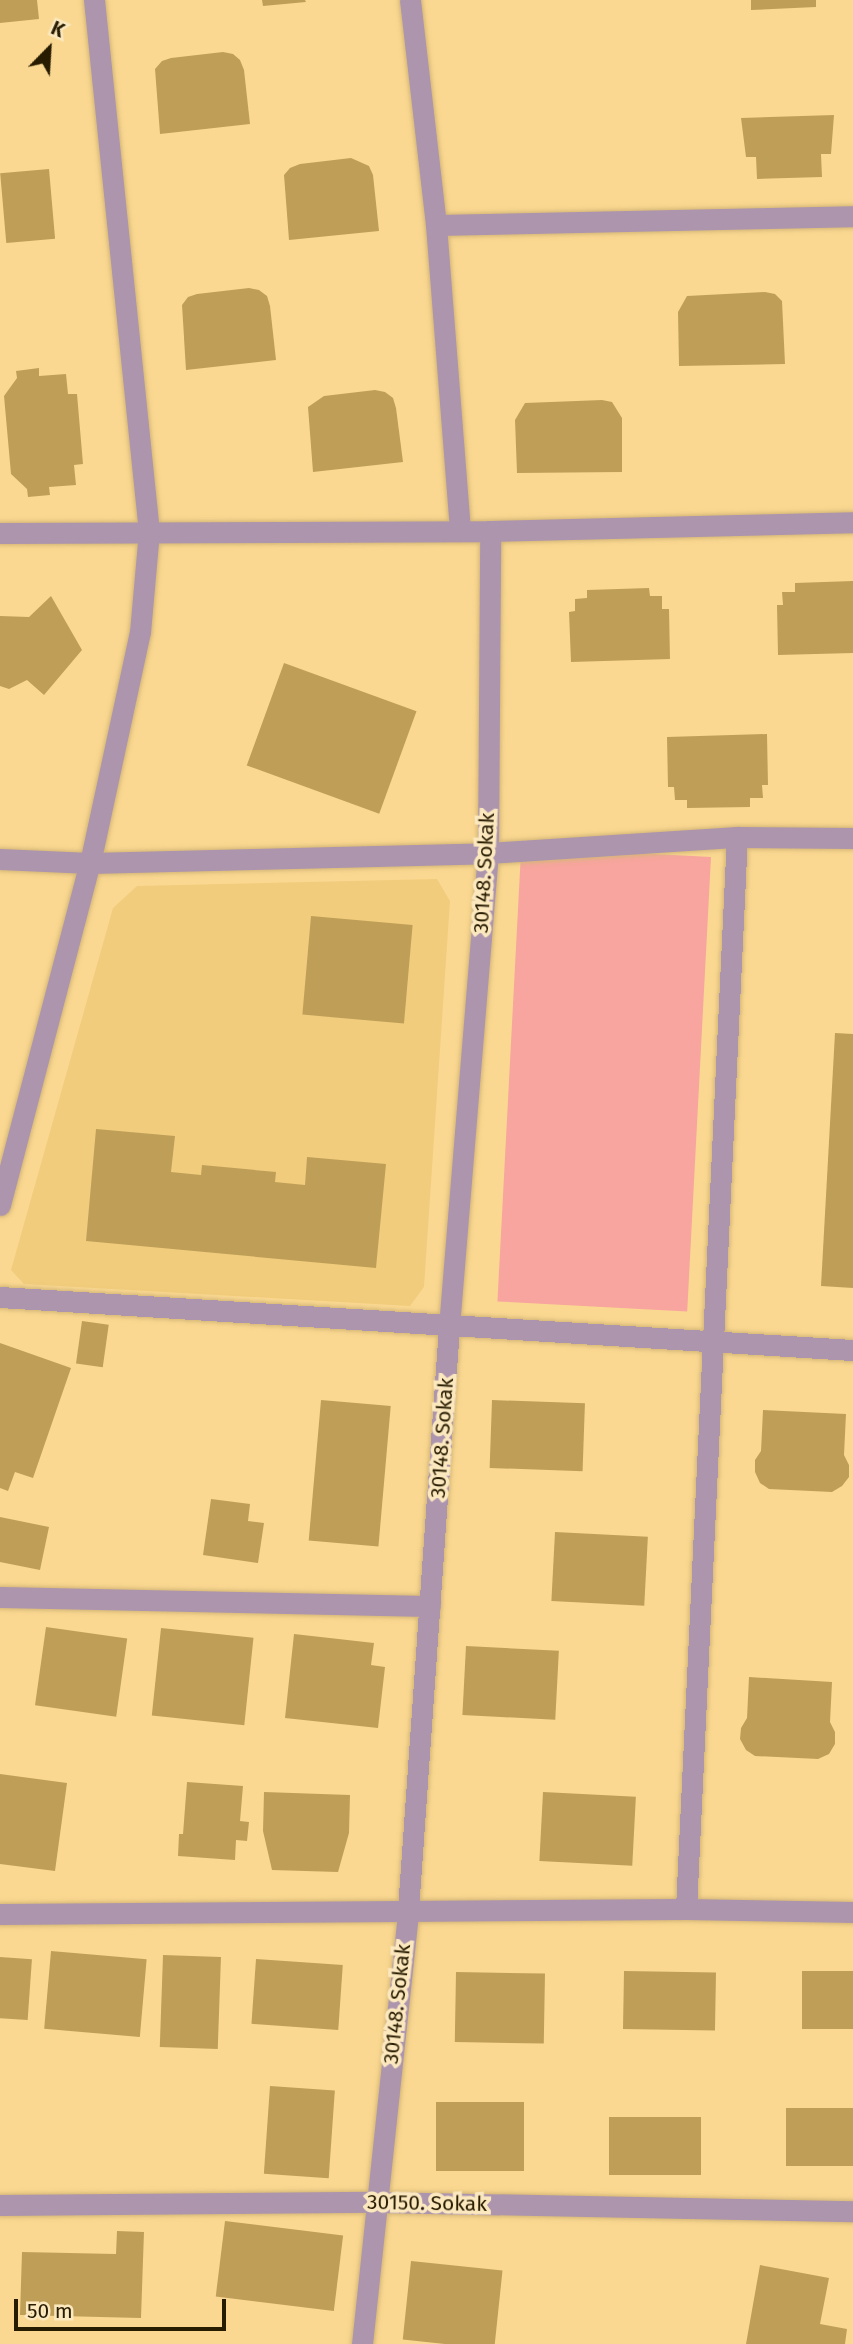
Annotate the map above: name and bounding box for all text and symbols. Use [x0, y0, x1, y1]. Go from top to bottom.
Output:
north arrow [14, 14, 84, 84]
text: K [48, 16, 68, 42]
street label: 30148. Sokak [468, 812, 500, 934]
street label: 30148. Sokak [425, 1377, 459, 1499]
street label: 30148. Sokak [378, 1943, 416, 2065]
street label: 30150. Sokak [367, 2189, 487, 2217]
scale bar [18, 2284, 229, 2328]
text: 50 m [27, 2298, 73, 2324]

